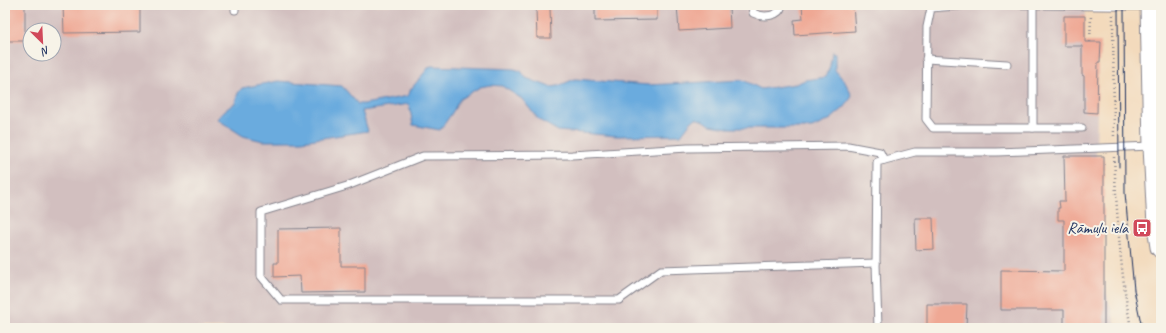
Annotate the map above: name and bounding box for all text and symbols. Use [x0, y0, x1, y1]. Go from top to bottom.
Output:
north arrow [22, 22, 62, 62]
text: N [38, 43, 52, 60]
bus stop icon: Rāmuļu iela [1131, 217, 1153, 239]
place label: Rāmuļu iela [1067, 218, 1129, 238]

